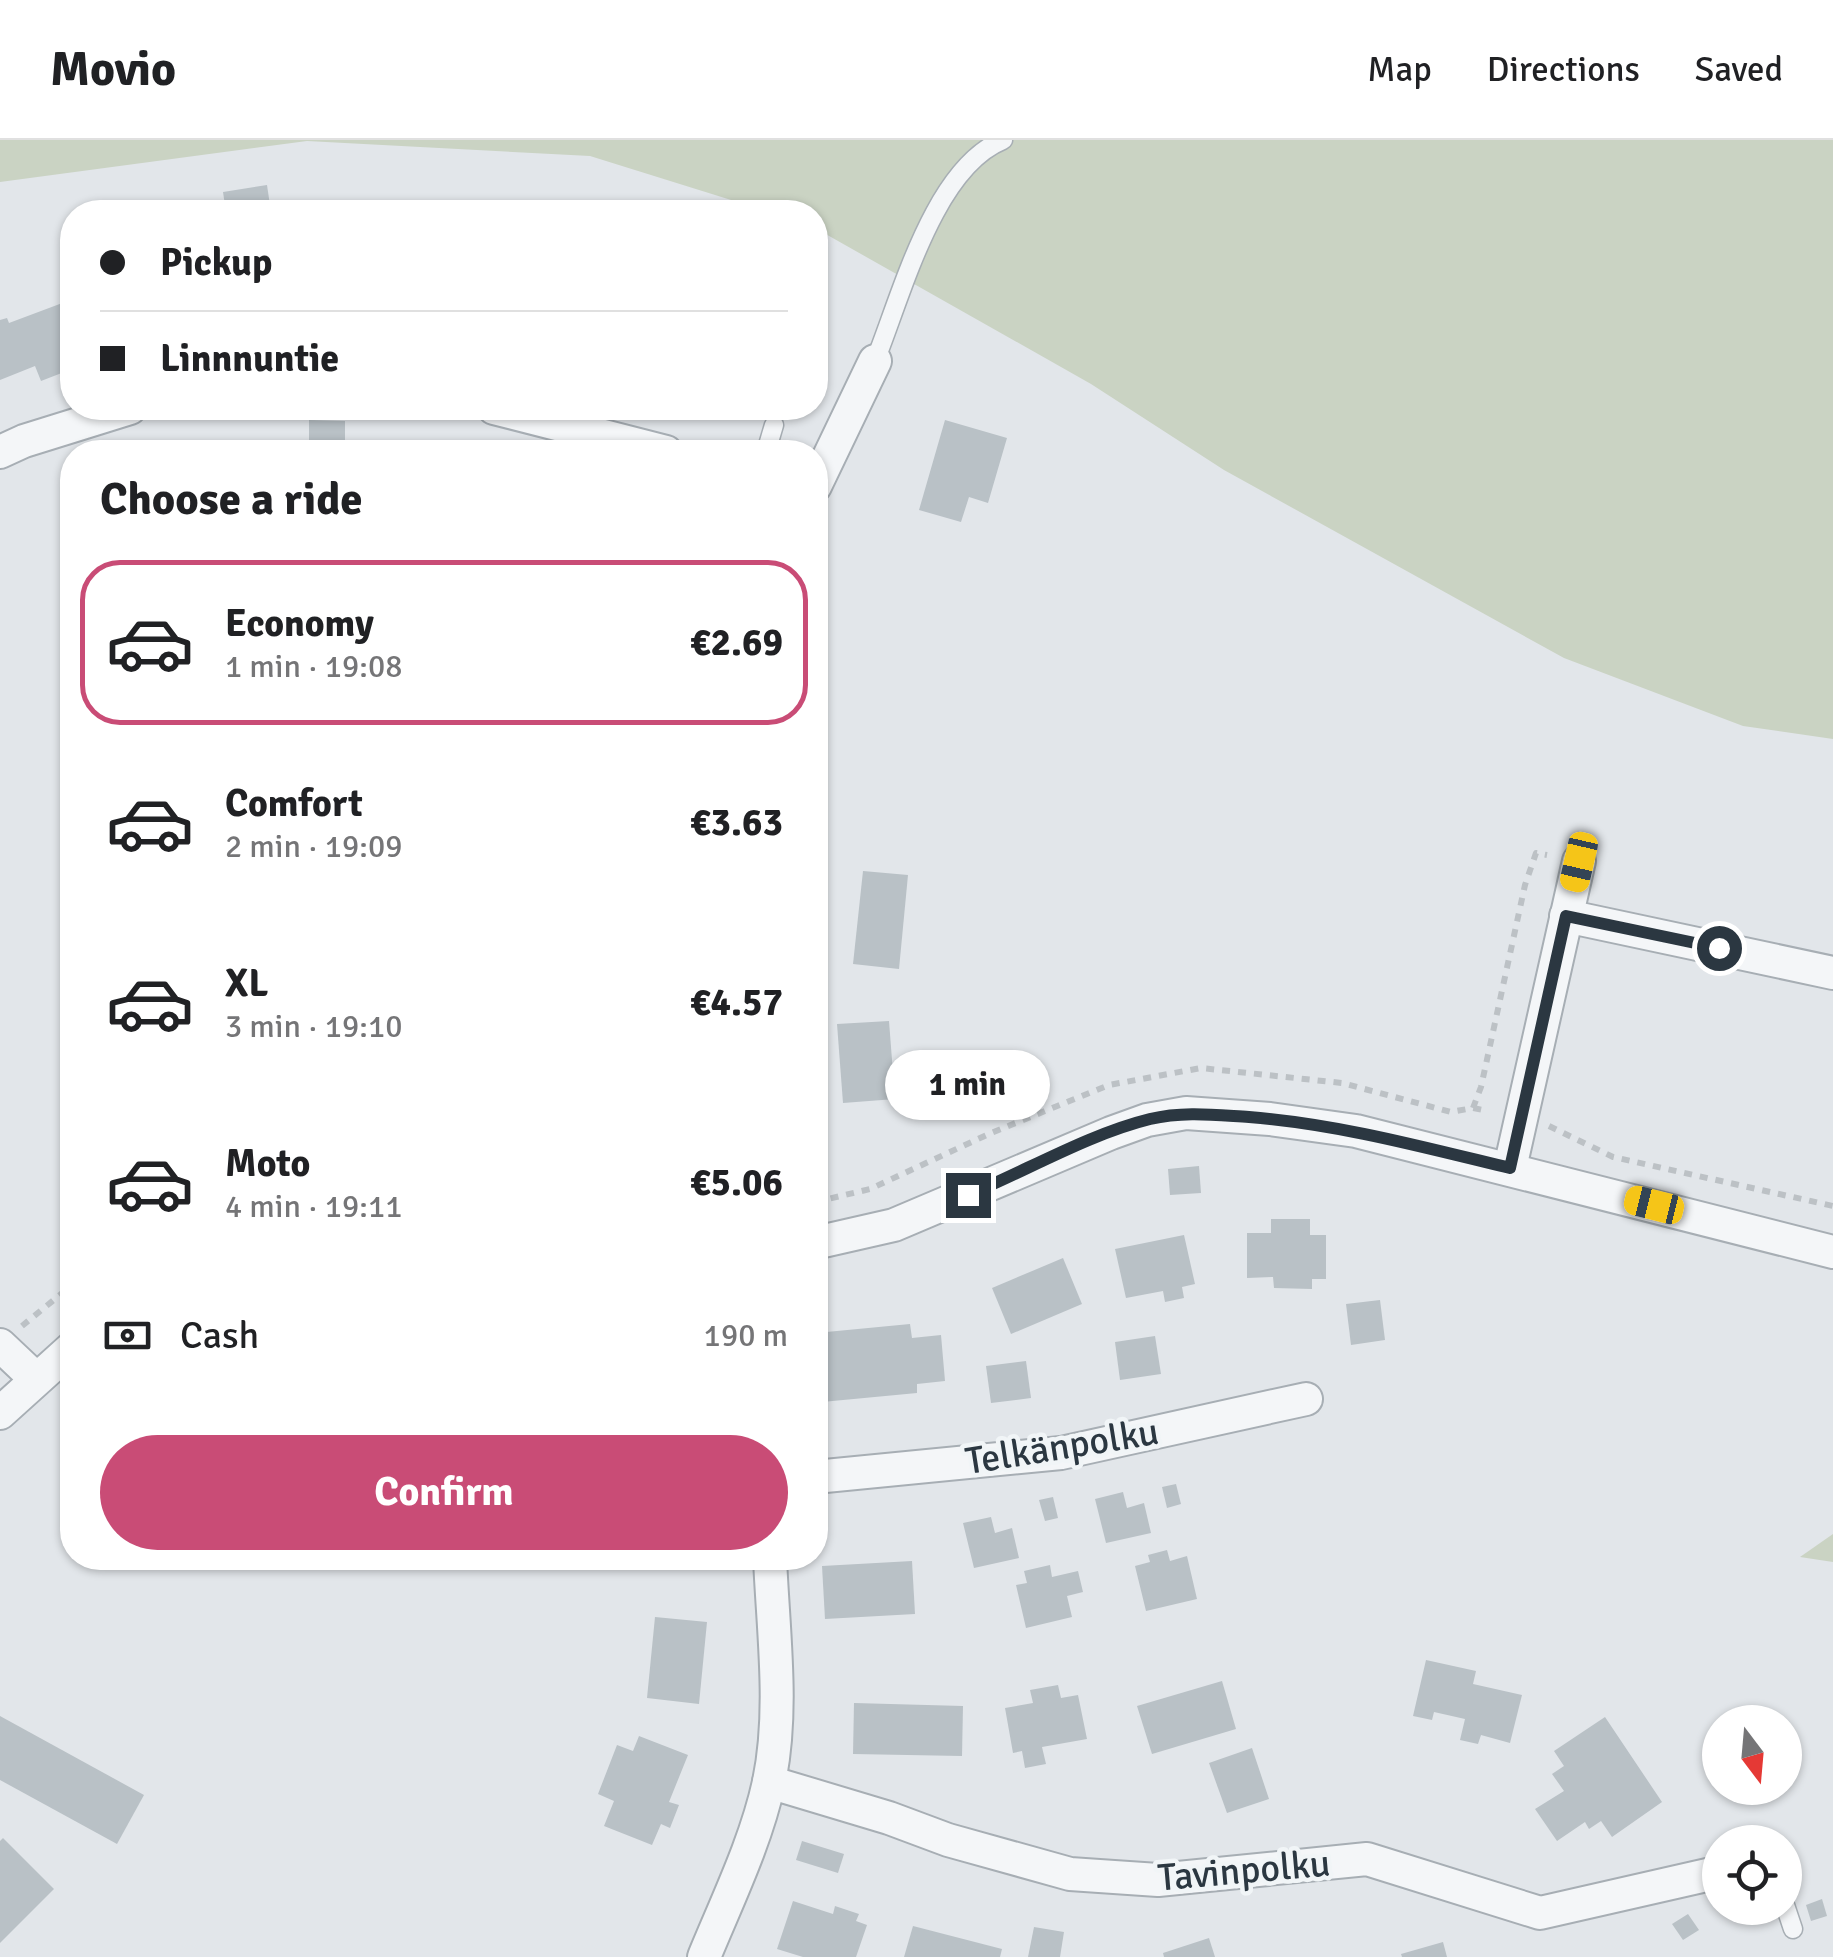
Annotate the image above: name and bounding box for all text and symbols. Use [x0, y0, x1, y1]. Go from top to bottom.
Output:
text: Movio [50, 40, 176, 99]
text: Map [1367, 48, 1432, 91]
text: Directions [1487, 48, 1640, 91]
text: Saved [1695, 48, 1783, 91]
text: Pickup [160, 239, 272, 286]
text: Linnnuntie [160, 335, 339, 382]
text: Choose a ride [100, 472, 363, 527]
icon: car [105, 598, 195, 688]
text: Economy [225, 600, 374, 647]
text: €2.69 [690, 619, 783, 666]
text: 1 min · 19:08 [225, 647, 403, 686]
icon: car [105, 778, 195, 868]
text: Comfort [225, 780, 363, 827]
text: €3.63 [690, 799, 783, 846]
text: 2 min · 19:09 [225, 827, 403, 866]
car [1558, 829, 1600, 895]
route start [1697, 926, 1742, 971]
icon: car [105, 958, 195, 1048]
text: XL [225, 960, 268, 1007]
text: €4.57 [690, 979, 783, 1026]
text: 3 min · 19:10 [225, 1007, 403, 1046]
callout: 1 min [886, 1050, 1050, 1120]
text: 1 min [929, 1065, 1006, 1104]
icon: car [105, 1138, 195, 1228]
text: Moto [225, 1140, 310, 1187]
text: €5.06 [690, 1159, 783, 1206]
route end [946, 1173, 991, 1218]
car [1621, 1183, 1687, 1227]
text: 4 min · 19:11 [225, 1187, 403, 1226]
icon: cash [100, 1308, 155, 1363]
text: Cash [180, 1312, 259, 1359]
text: 190 m [704, 1316, 788, 1355]
street label: Telkänpolku [962, 1408, 1162, 1485]
button: Confirm [100, 1435, 788, 1550]
north arrow [1702, 1705, 1802, 1805]
map controls [1702, 1705, 1802, 1925]
button: locate [1702, 1825, 1802, 1925]
street label: Tavinpolku [1156, 1840, 1332, 1901]

